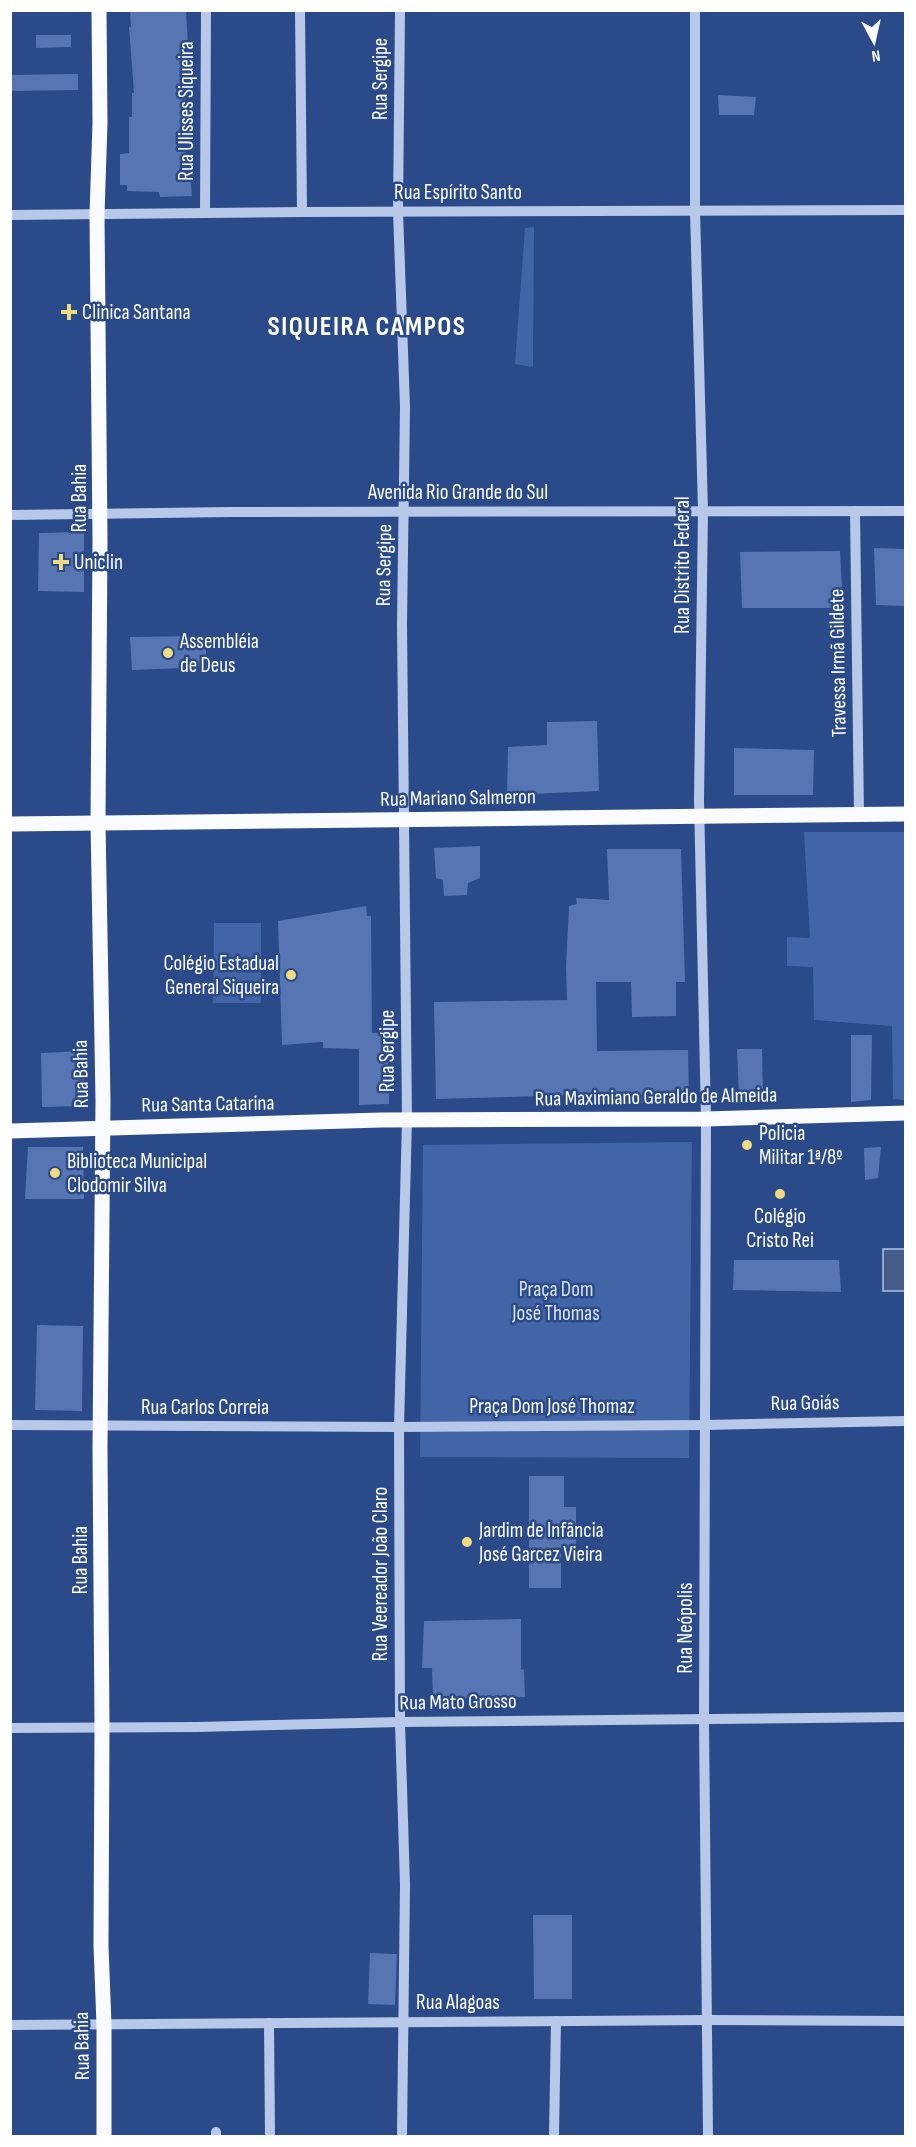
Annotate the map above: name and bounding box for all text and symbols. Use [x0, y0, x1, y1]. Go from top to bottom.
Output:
north arrow [844, 12, 904, 72]
street label: Rua Sergipe [368, 38, 393, 120]
street label: Rua Ulisses Siqueira [174, 41, 199, 181]
text: N [870, 45, 881, 65]
street label: Rua Espírito Santo [394, 180, 522, 205]
place label: Clinica Santana [82, 300, 191, 325]
marker: Clinica Santana [60, 303, 78, 321]
district label: SIQUEIRA CAMPOS [268, 311, 466, 343]
street label: Rua Bahia [67, 464, 92, 532]
street label: Avenida Rio Grande do Sul [367, 480, 548, 505]
street label: Rua Distrito Federal [670, 496, 695, 634]
street label: Rua Sergipe [371, 524, 397, 606]
place label: Uniclin [74, 550, 123, 575]
marker: Uniclin [52, 553, 70, 571]
street label: Travessa Irmã Gildete [824, 589, 852, 737]
place label: Assembléia de Deus [179, 629, 259, 678]
marker: Assembléia de Deus [161, 646, 175, 660]
street label: Rua Mariano Salmeron [380, 784, 536, 812]
place label: Colégio Estadual General Siqueira [164, 951, 279, 1000]
marker: Colégio Estadual General Siqueira [284, 968, 298, 982]
street label: Rua Sergipe [375, 1010, 400, 1092]
street label: Rua Bahia [68, 1040, 94, 1108]
street label: Rua Maximiano Geraldo de Almeida [535, 1082, 777, 1112]
street label: Rua Santa Catarina [141, 1090, 275, 1118]
place label: Policia Militar 1ª/8º [759, 1121, 843, 1170]
marker: Policia Militar 1ª/8º [740, 1138, 754, 1152]
place label: Biblioteca Municipal Clodomir Silva [67, 1149, 207, 1198]
marker: Biblioteca Municipal Clodomir Silva [48, 1166, 62, 1180]
marker: Colégio Cristo Rei [773, 1187, 787, 1201]
place label: Colégio Cristo Rei [746, 1204, 814, 1253]
park label: Praça Dom José Thomas [511, 1277, 600, 1326]
street label: Rua Goiás [770, 1390, 840, 1416]
street label: Praça Dom José Thomaz [469, 1394, 635, 1419]
street label: Rua Carlos Correia [141, 1395, 269, 1420]
street label: Rua Veereador João Claro [368, 1487, 393, 1661]
place label: Jardim de Infância José Garcez Vieira [478, 1518, 604, 1567]
street label: Rua Bahia [68, 1526, 93, 1594]
marker: Jardim de Infância José Garcez Vieira [460, 1535, 474, 1549]
street label: Rua Neópolis [673, 1583, 698, 1673]
street label: Rua Mato Grosso [399, 1688, 517, 1716]
street label: Rua Alagoas [416, 1990, 500, 2015]
street label: Rua Bahia [69, 2012, 95, 2080]

